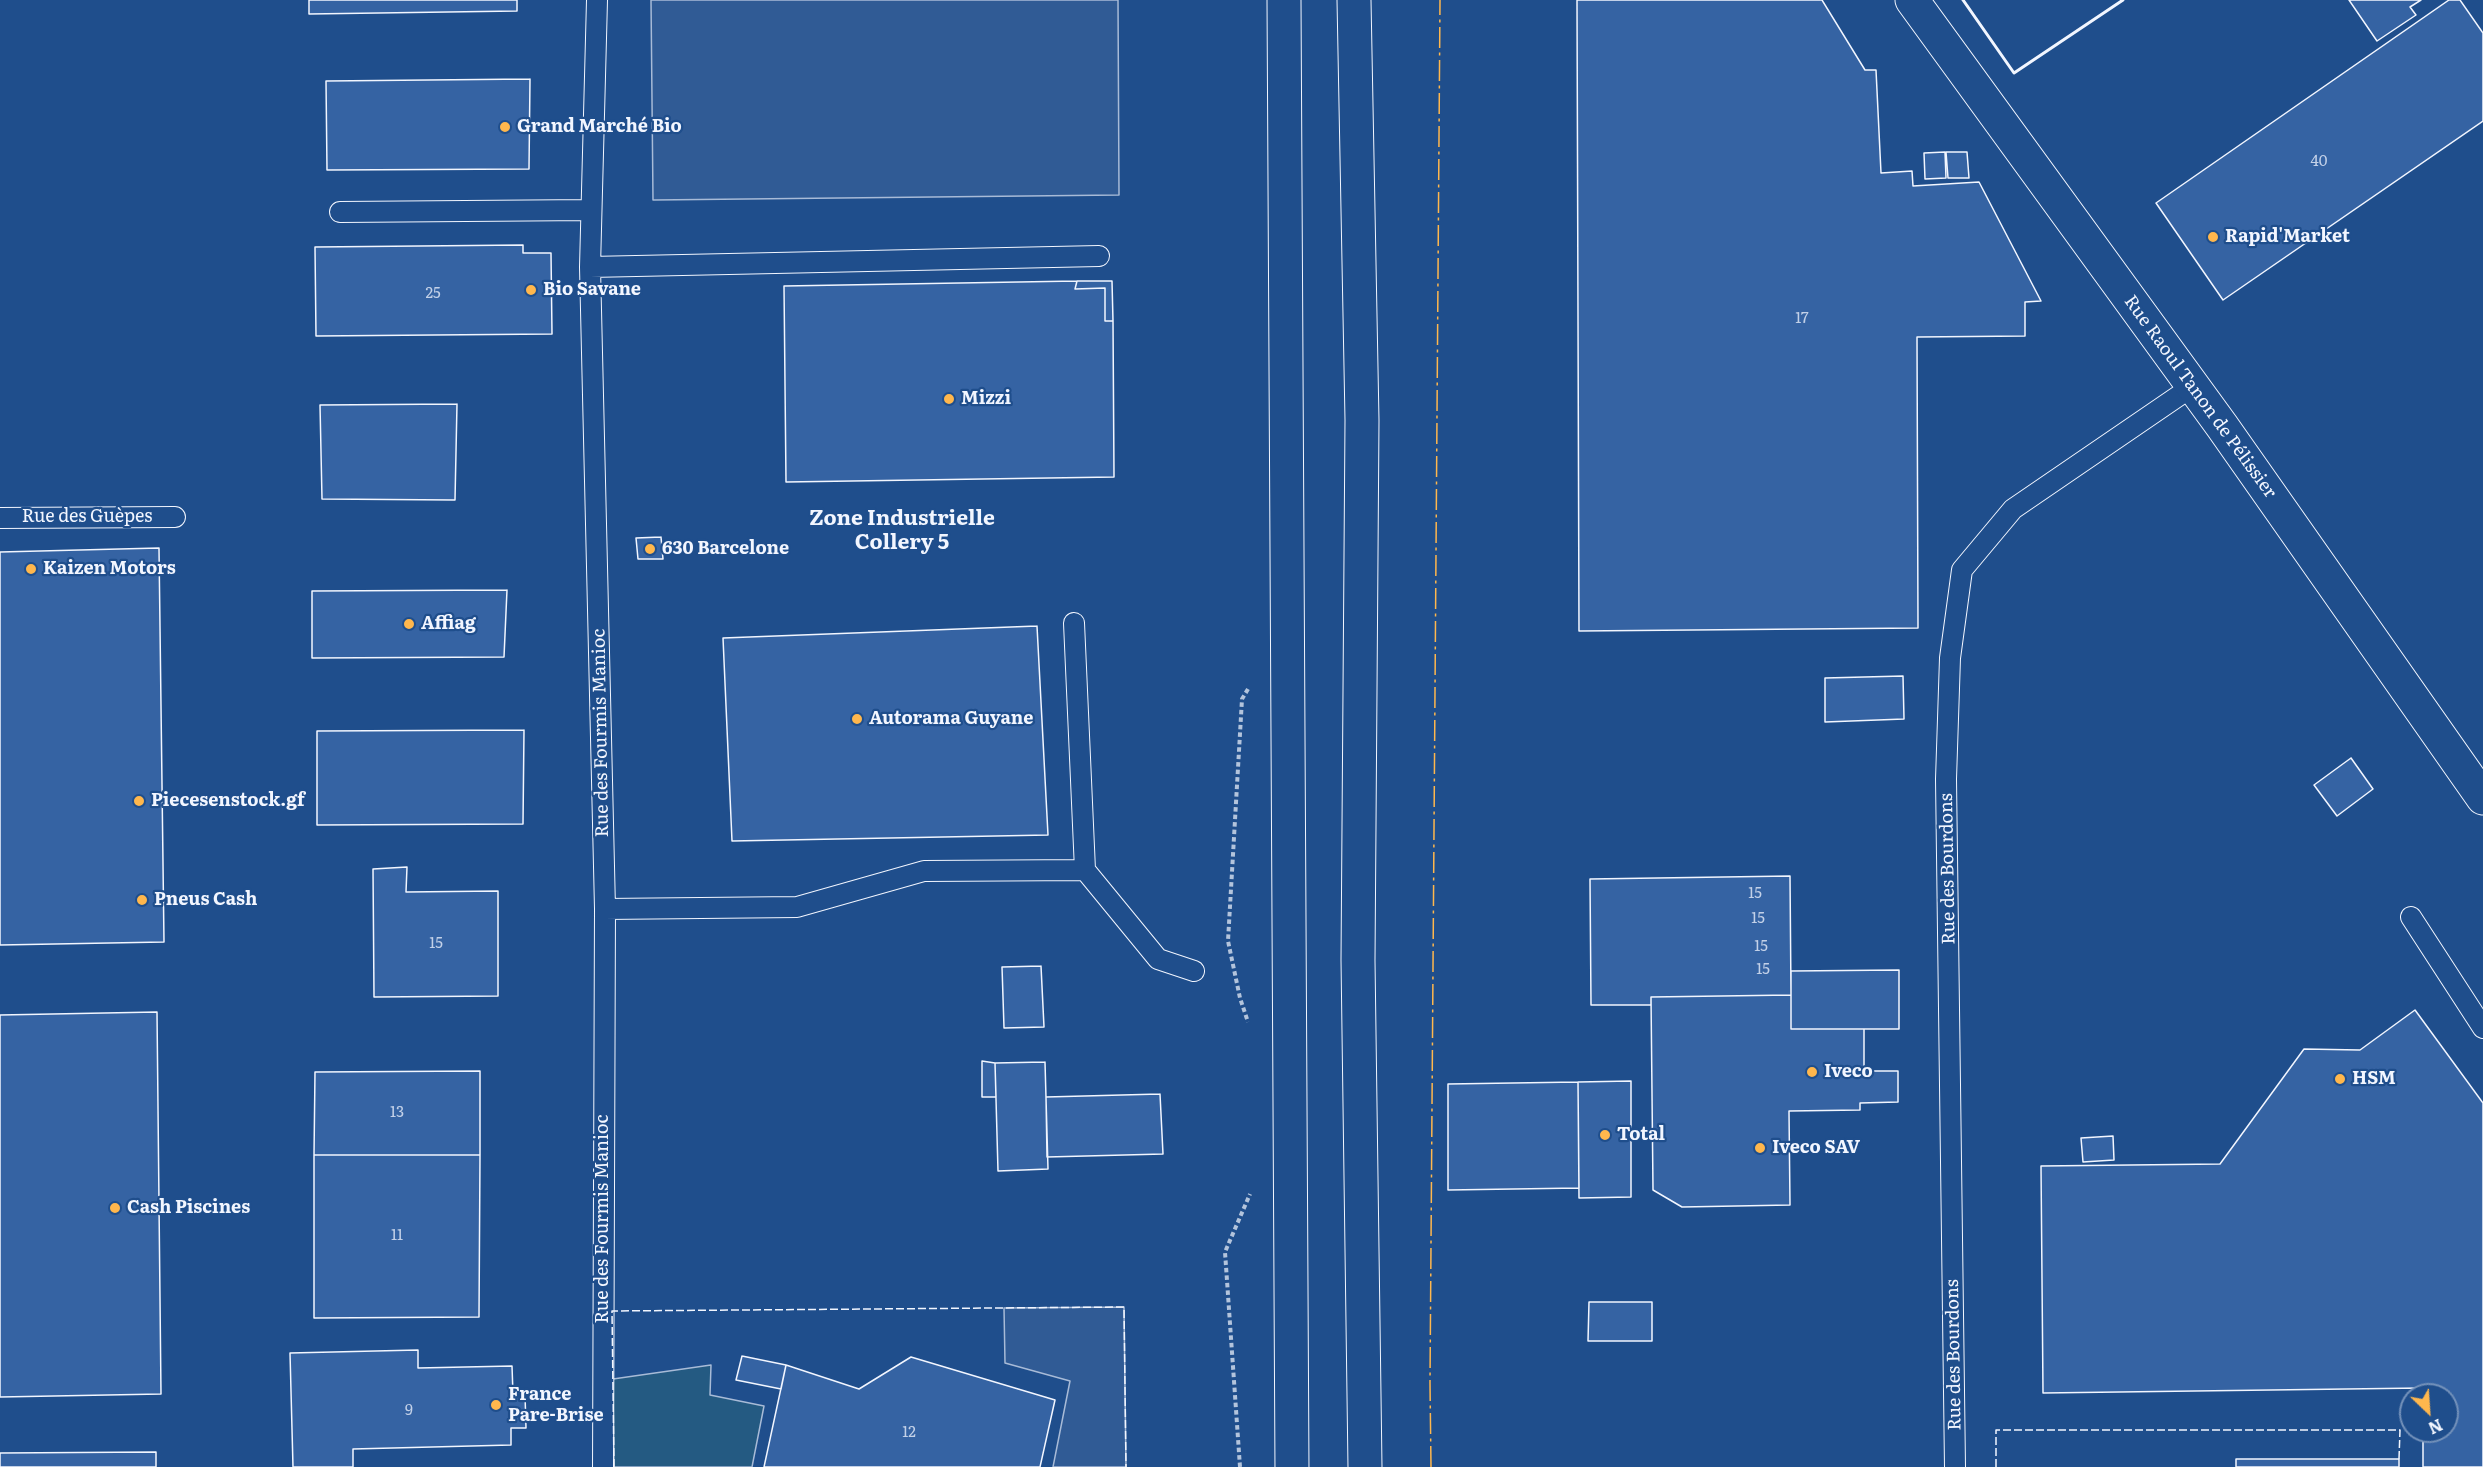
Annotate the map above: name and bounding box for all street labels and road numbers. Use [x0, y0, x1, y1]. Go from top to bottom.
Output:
street label: Rue Raoul Tanon de Pélissier [2119, 291, 2281, 503]
street label: Rue des Guèpes [22, 506, 152, 528]
street label: Rue des Fourmis Manioc [588, 628, 614, 838]
street label: Rue des Bourdons [1936, 793, 1960, 945]
street label: Rue des Fourmis Manioc [592, 1115, 614, 1323]
street label: Rue des Bourdons [1942, 1279, 1966, 1431]

